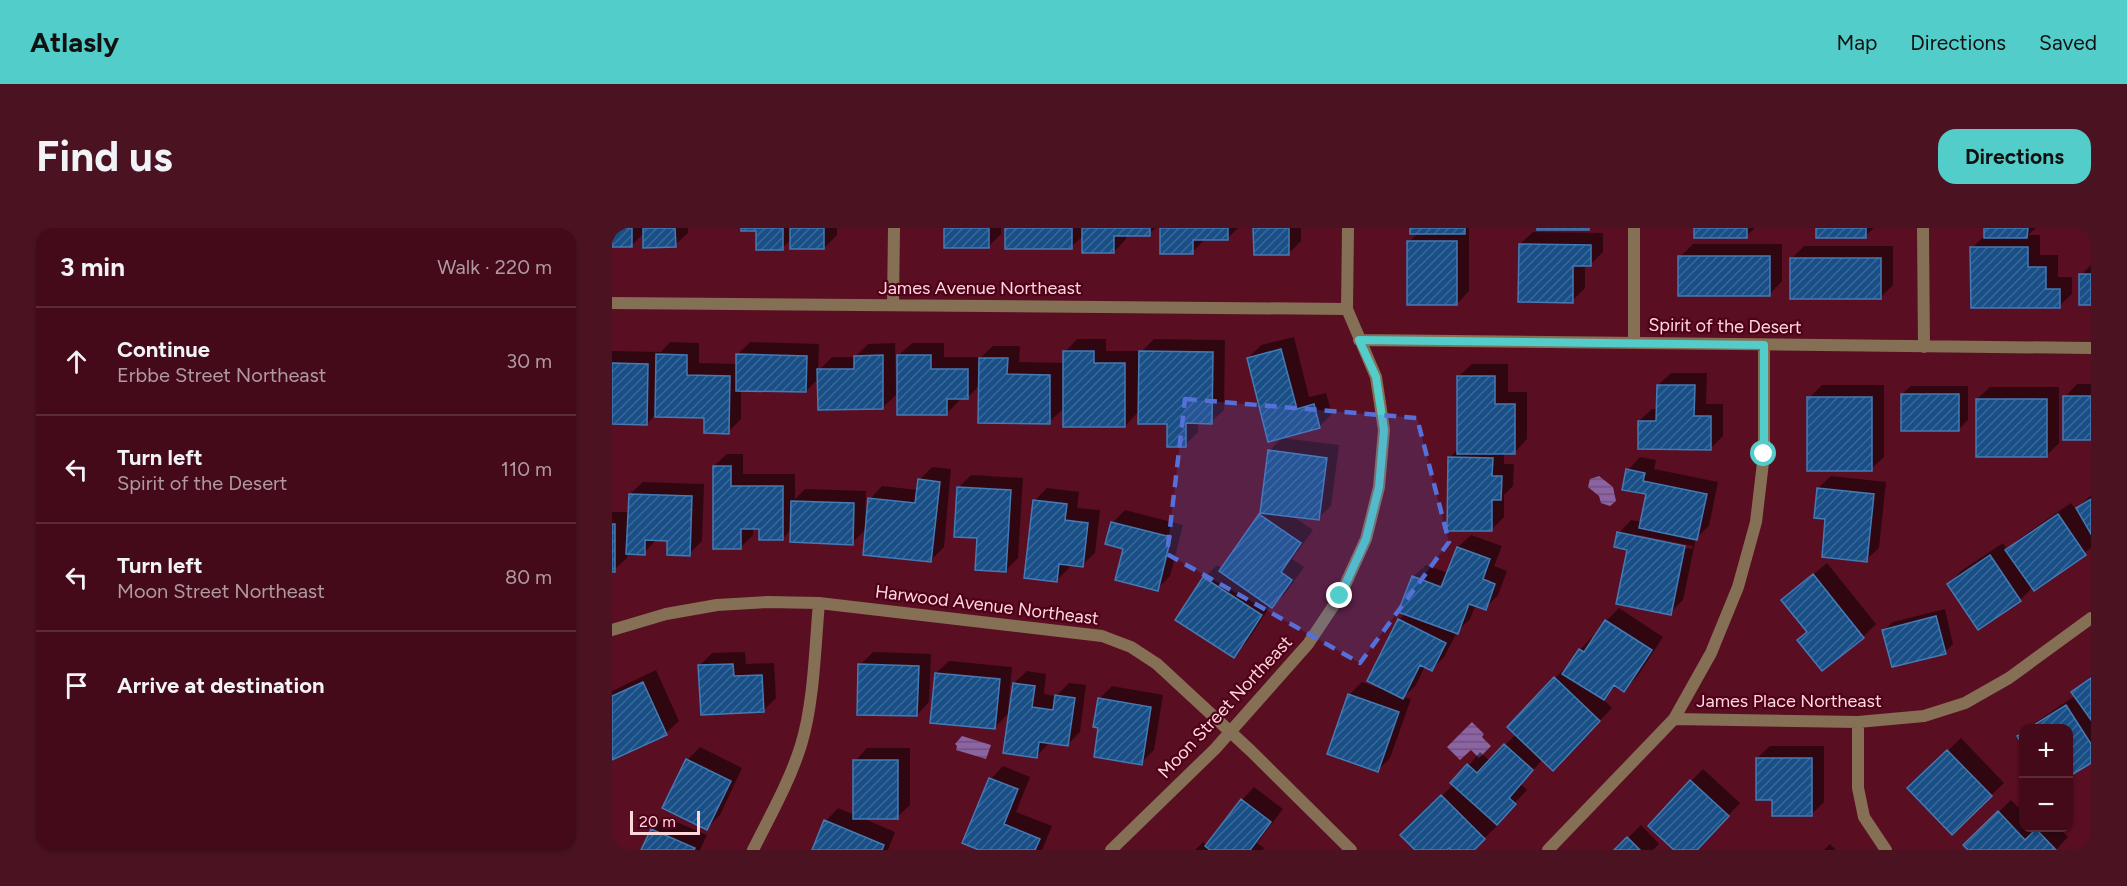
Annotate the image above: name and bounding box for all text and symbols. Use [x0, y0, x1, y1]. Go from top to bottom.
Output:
text: Atlasly [30, 25, 119, 59]
text: Map [1836, 30, 1877, 55]
text: Directions [1910, 30, 2006, 55]
text: Saved [2039, 30, 2097, 55]
button: Directions [1938, 129, 2091, 184]
text: Find us [36, 131, 173, 182]
text: 3 min [60, 251, 125, 283]
text: Walk · 220 m [437, 255, 552, 279]
street label: James Avenue Northeast [878, 277, 1082, 299]
street label: Spirit of the Desert [1648, 314, 1802, 338]
text: Continue [117, 336, 210, 363]
icon: ahead [60, 345, 93, 378]
text: 30 m [506, 349, 552, 373]
text: Erbbe Street Northeast [117, 363, 326, 387]
route start [1750, 440, 1776, 466]
text: Turn left [117, 444, 203, 471]
icon: left [60, 453, 93, 486]
text: 110 m [501, 457, 552, 481]
text: Spirit of the Desert [117, 471, 287, 495]
text: Turn left [117, 552, 203, 579]
icon: left [60, 561, 93, 594]
text: 80 m [505, 565, 552, 589]
text: Moon Street Northeast [117, 579, 325, 603]
street label: Harwood Avenue Northeast [874, 580, 1100, 630]
route end [1326, 582, 1352, 608]
street label: Moon Street Northeast [1153, 631, 1297, 783]
icon: arrive [60, 669, 93, 702]
text: Arrive at destination [117, 672, 325, 699]
street label: James Place Northeast [1696, 690, 1882, 712]
map controls [2019, 724, 2073, 832]
button: + [2019, 724, 2073, 778]
button: − [2019, 778, 2073, 832]
scale bar [630, 808, 700, 836]
text: 20 m [639, 812, 676, 831]

